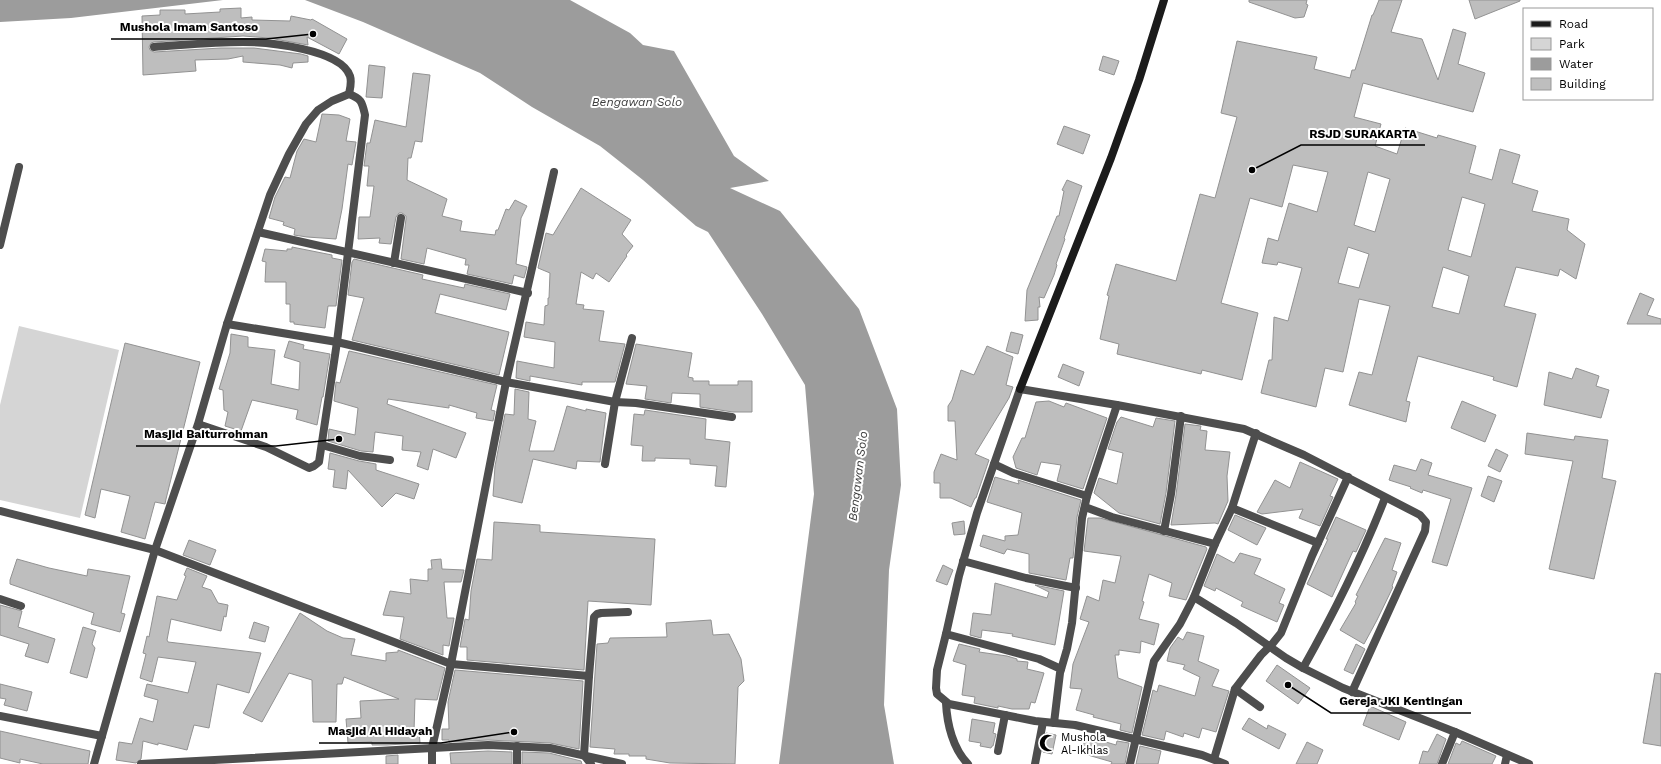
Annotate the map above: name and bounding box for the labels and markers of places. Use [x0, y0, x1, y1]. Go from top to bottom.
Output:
callout: Mushola Imam Santoso [111, 15, 266, 39]
callout: RSJD SURAKARTA [1301, 121, 1425, 145]
callout: Masjid Baiturrohman [136, 422, 276, 446]
callout: Gereja JKI Kentingan [1331, 689, 1471, 713]
callout: Masjid Al Hidayah [319, 719, 441, 743]
place label: Mushola Al-Ikhlas [1061, 731, 1109, 757]
mosque icon: Mushola Al-Ikhlas [1038, 733, 1058, 753]

